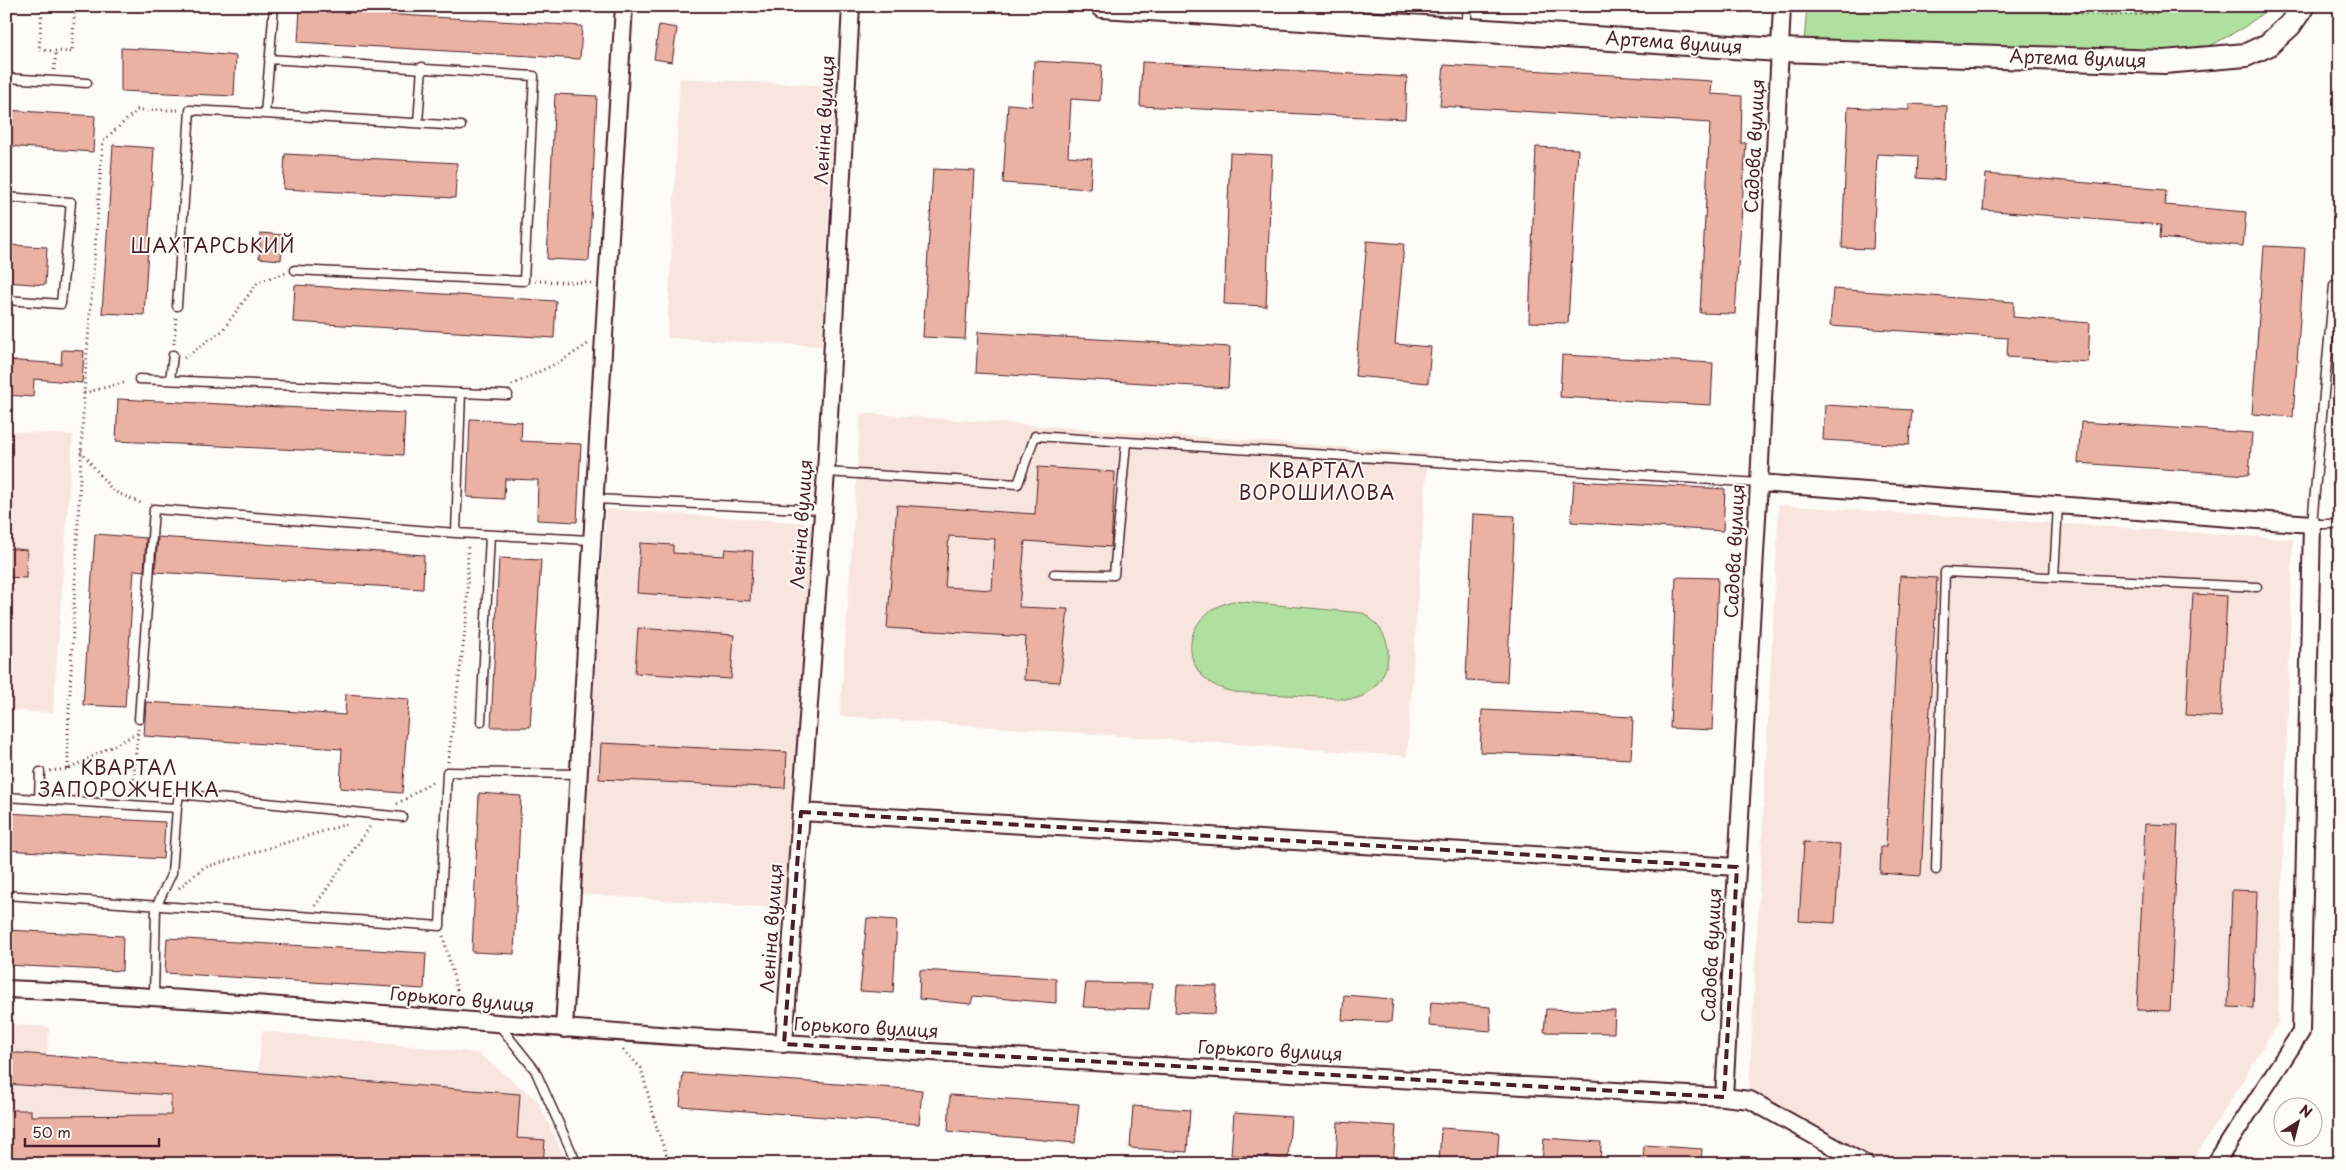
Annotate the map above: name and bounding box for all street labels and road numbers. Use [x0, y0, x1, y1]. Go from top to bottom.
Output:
street label: Артема вулиця [1605, 23, 1743, 60]
street label: Артема вулиця [2009, 42, 2147, 73]
street label: Леніна вулиця [807, 54, 840, 185]
street label: Садова вулиця [1737, 78, 1771, 214]
street label: Леніна вулиця [783, 458, 818, 590]
street label: Садова вулиця [1717, 483, 1751, 619]
street label: Леніна вулиця [753, 862, 788, 994]
street label: Садова вулиця [1694, 887, 1728, 1023]
street label: Горького вулиця [389, 979, 536, 1018]
street label: Горького вулиця [793, 1009, 939, 1044]
street label: Горького вулиця [1197, 1032, 1343, 1067]

